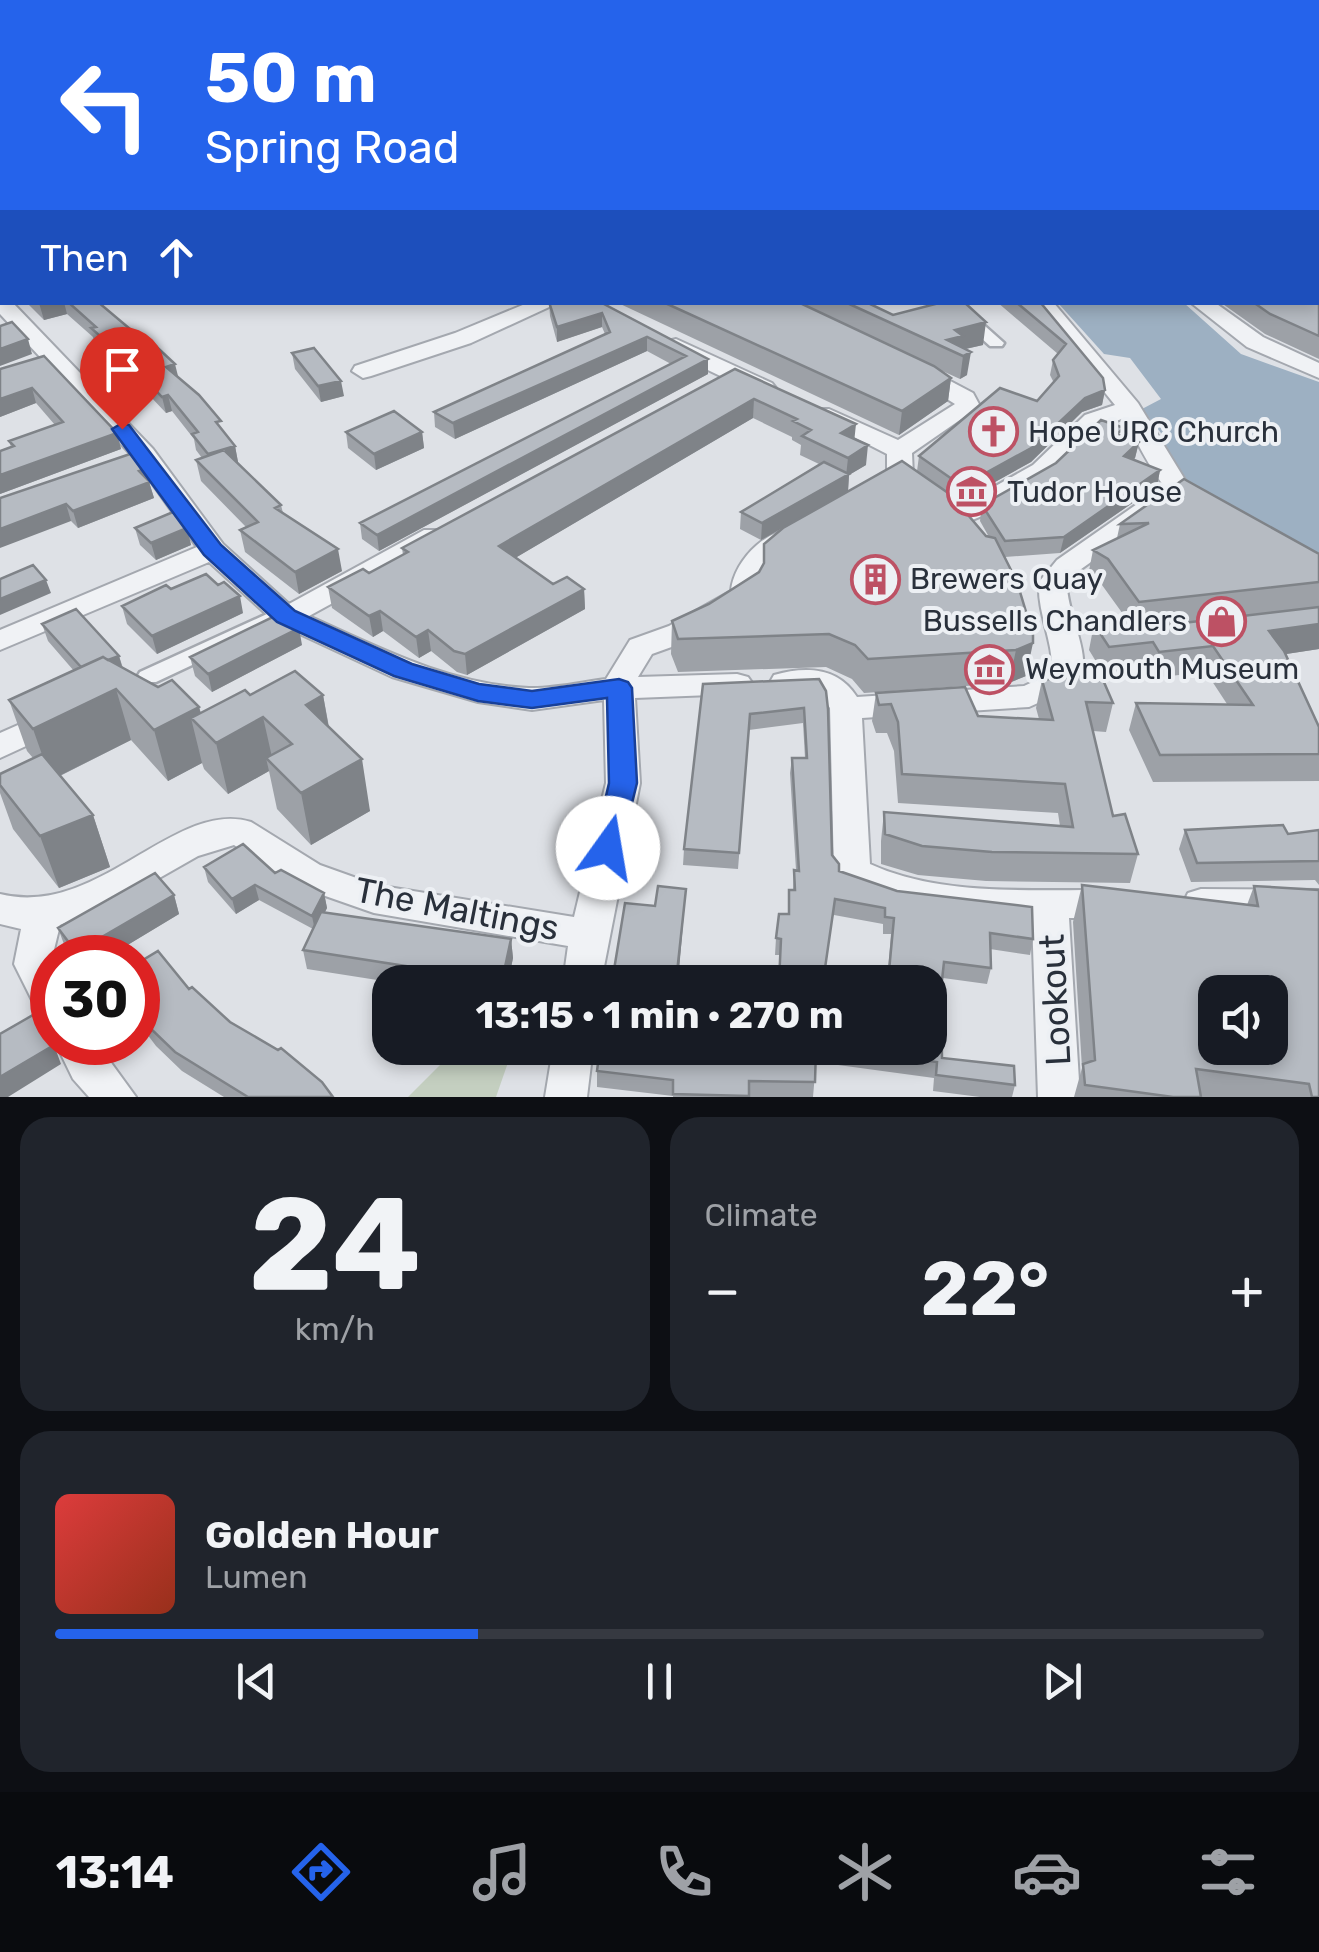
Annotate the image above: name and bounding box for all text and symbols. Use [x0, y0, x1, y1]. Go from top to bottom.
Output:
text: 50 m [205, 37, 377, 120]
icon: left [40, 40, 170, 170]
text: Spring Road [205, 121, 460, 174]
icon: ahead [149, 230, 204, 285]
text: Then [40, 235, 129, 281]
pin [80, 327, 165, 430]
icon: arrive [95, 342, 150, 397]
church icon: Hope URC Church [967, 406, 1019, 458]
place label: Hope URC Church [1028, 414, 1279, 450]
museum icon: Tudor House [946, 466, 998, 518]
place label: Tudor House [1007, 474, 1182, 510]
building icon: Brewers Quay [849, 553, 901, 605]
place label: Brewers Quay [910, 561, 1103, 597]
shop icon: Bussells Chandlers [1196, 595, 1248, 647]
place label: Bussells Chandlers [923, 603, 1187, 639]
museum icon: Weymouth Museum [964, 643, 1016, 695]
place label: Weymouth Museum [1025, 651, 1299, 687]
position arrow [556, 796, 660, 900]
street label: The Maltings [352, 869, 562, 949]
street label: Lookout [1031, 933, 1079, 1067]
speed limit sign: 30 [30, 935, 160, 1065]
map controls [1198, 975, 1288, 1065]
button: sound [1198, 975, 1288, 1065]
text: 13:15 · 1 min · 270 m [475, 992, 844, 1038]
text: 24 [248, 1167, 421, 1322]
text: Climate [705, 1196, 818, 1234]
text: 22° [921, 1245, 1049, 1334]
text: − [705, 1258, 740, 1323]
text: + [1230, 1258, 1264, 1323]
text: km/h [295, 1310, 375, 1348]
text: Golden Hour [205, 1512, 439, 1558]
text: Lumen [205, 1558, 308, 1596]
icon: previous [229, 1654, 284, 1709]
icon: pause [632, 1654, 687, 1709]
icon: next [1035, 1654, 1090, 1709]
icon: directions [286, 1837, 356, 1907]
icon: music [467, 1837, 537, 1907]
icon: phone [649, 1837, 719, 1907]
icon: climate [830, 1837, 900, 1907]
icon: car [1012, 1837, 1082, 1907]
icon: filters [1193, 1837, 1263, 1907]
text: 13:14 [56, 1846, 174, 1899]

